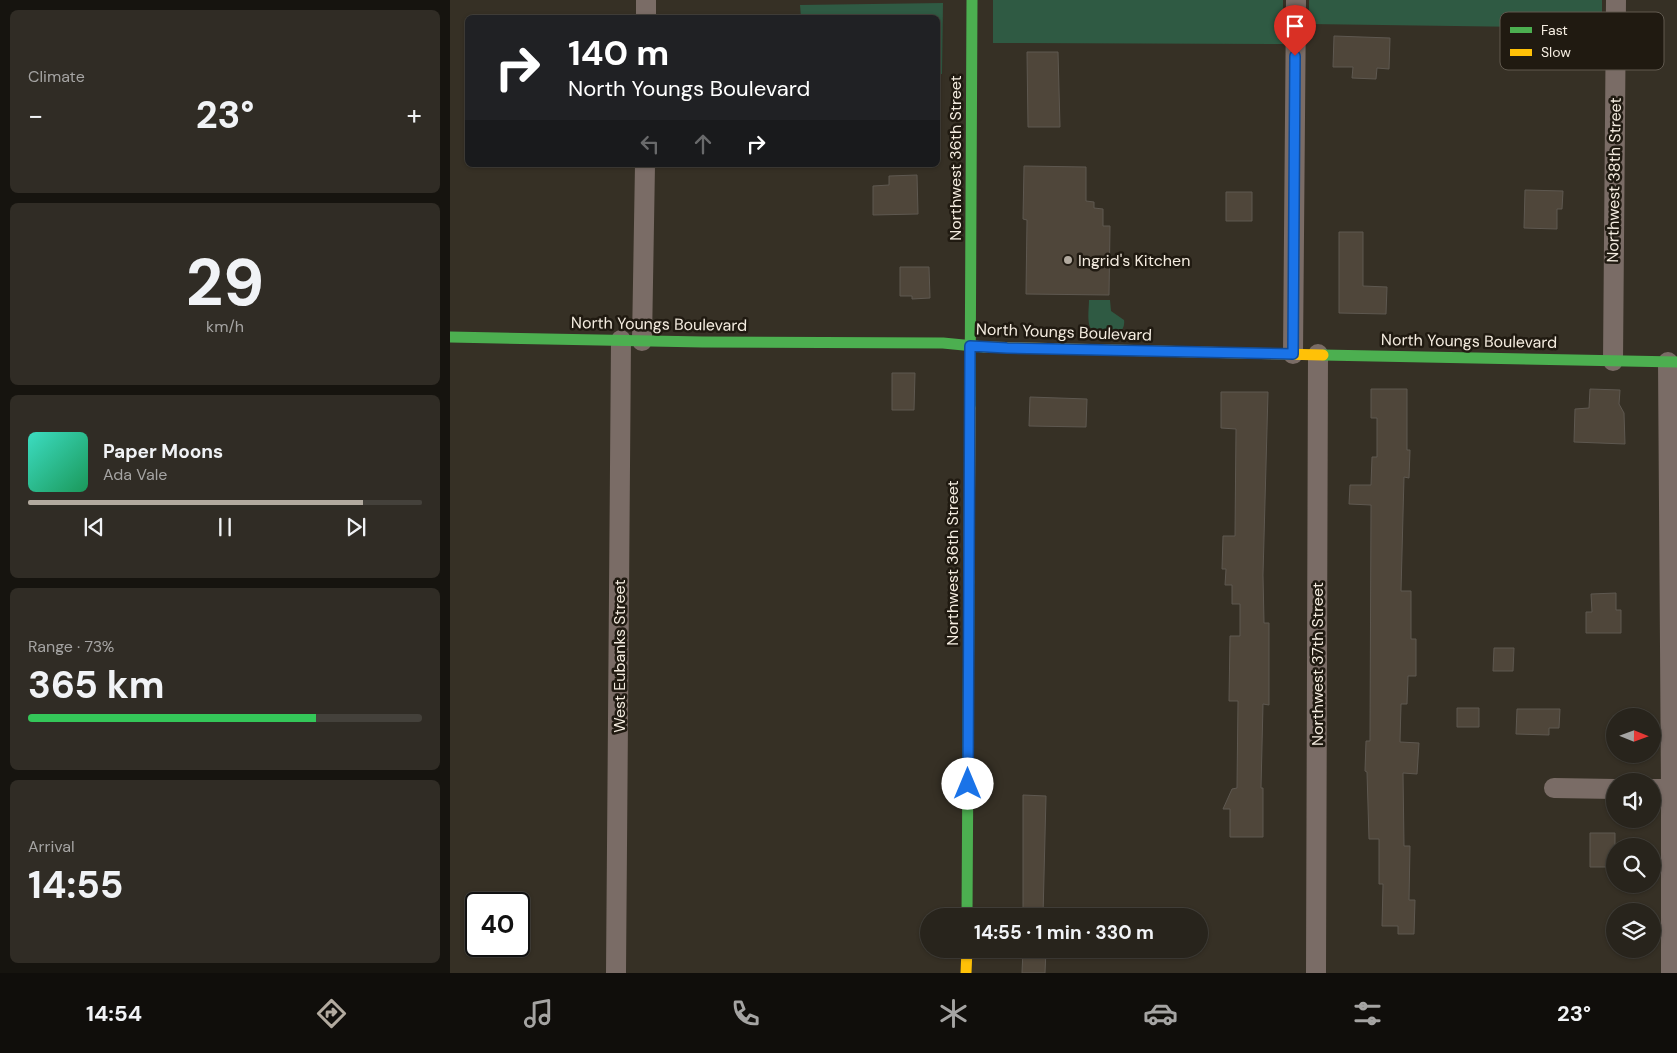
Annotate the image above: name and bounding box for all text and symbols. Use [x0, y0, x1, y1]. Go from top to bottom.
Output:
pin [1274, 5, 1316, 56]
icon: arrive [1281, 12, 1309, 40]
legend [1500, 12, 1664, 70]
text: Fast [1541, 21, 1568, 39]
text: 140 m [568, 30, 669, 76]
icon: right [485, 35, 550, 100]
text: Slow [1541, 43, 1571, 61]
text: Climate [28, 66, 85, 87]
text: North Youngs Boulevard [568, 74, 810, 103]
street label: Northwest 36th Street [945, 75, 966, 241]
text: 23° [196, 90, 254, 140]
text: − [28, 97, 43, 134]
text: + [407, 97, 422, 134]
street label: Northwest 38th Street [1602, 97, 1626, 263]
icon: left [636, 130, 664, 158]
icon: ahead [689, 130, 717, 158]
icon: right [742, 130, 770, 158]
text: 29 [186, 241, 264, 325]
place label: Ingrid's Kitchen [1078, 250, 1190, 271]
marker: Ingrid's Kitchen [1062, 254, 1074, 266]
street label: North Youngs Boulevard [571, 312, 747, 336]
text: km/h [206, 316, 244, 337]
street label: North Youngs Boulevard [976, 318, 1152, 346]
street label: North Youngs Boulevard [1381, 329, 1557, 353]
text: Paper Moons [103, 439, 223, 464]
text: Ada Vale [103, 464, 167, 485]
street label: Northwest 36th Street [942, 480, 963, 646]
icon: previous [80, 513, 108, 541]
icon: pause [211, 513, 239, 541]
icon: next [342, 513, 370, 541]
street label: West Eubanks Street [609, 579, 630, 733]
street label: Northwest 37th Street [1307, 582, 1328, 746]
text: Range · 73% [28, 636, 114, 657]
text: 365 km [28, 660, 165, 710]
north arrow [1606, 708, 1661, 762]
map controls [1606, 708, 1661, 958]
position arrow [941, 757, 993, 809]
button: sound [1606, 773, 1661, 828]
text: Arrival [28, 836, 75, 857]
button: search [1606, 838, 1661, 893]
text: 14:55 [28, 860, 123, 910]
speed limit sign: 40 [465, 892, 530, 957]
button: layers [1606, 903, 1661, 958]
text: 14:55 · 1 min · 330 m [974, 920, 1154, 945]
icon: directions [314, 996, 349, 1031]
icon: music [521, 996, 556, 1031]
icon: phone [728, 996, 763, 1031]
icon: climate [936, 996, 971, 1031]
icon: car [1143, 996, 1178, 1031]
icon: filters [1350, 996, 1385, 1031]
text: 14:54 [86, 999, 142, 1028]
text: 23° [1557, 999, 1591, 1028]

